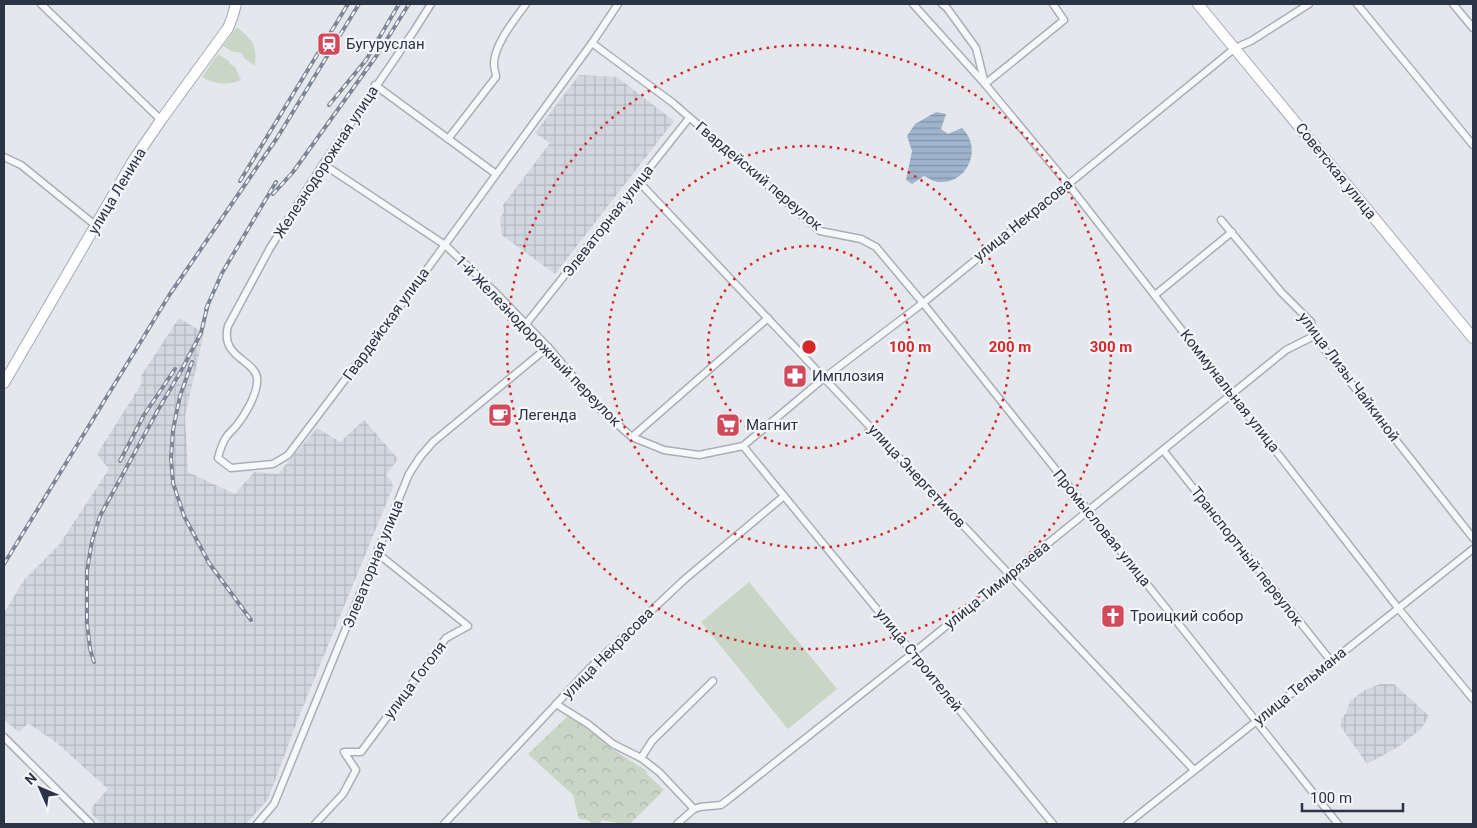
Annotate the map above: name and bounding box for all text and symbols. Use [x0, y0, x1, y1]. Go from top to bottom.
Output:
station icon: Бугуруслан [316, 31, 342, 57]
place label: Бугуруслан [346, 35, 425, 53]
street label: Железнодорожная улица [270, 82, 382, 242]
street label: Гвардейский переулок [692, 118, 826, 234]
street label: Советская улица [1292, 119, 1380, 223]
street label: улица Ленина [84, 145, 150, 237]
street label: Элеваторная улица [559, 161, 657, 281]
street label: улица Некрасова [970, 175, 1076, 265]
street label: 1-й Железнодорожный переулок [451, 252, 625, 430]
street label: Гвардейская улица [339, 264, 433, 384]
street label: улица Лизы Чайкиной [1295, 309, 1403, 445]
street label: Коммунальная улица [1176, 326, 1284, 456]
centre of rings [800, 338, 818, 356]
text: 100 m [889, 338, 931, 356]
text: 200 m [989, 338, 1031, 356]
text: 300 m [1090, 338, 1132, 356]
pharmacy icon: Имплозия [782, 363, 808, 389]
place label: Имплозия [812, 367, 884, 385]
cafe icon: Легенда [487, 402, 513, 428]
place label: Легенда [518, 406, 577, 424]
supermarket icon: Магнит [715, 412, 741, 438]
place label: Магнит [746, 416, 798, 434]
street label: улица Энергетиков [864, 420, 970, 532]
street label: Промысловая улица [1049, 466, 1155, 590]
street label: Транспортный переулок [1187, 483, 1307, 629]
street label: Элеваторная улица [339, 497, 407, 631]
street label: улица Тимирязева [941, 537, 1053, 633]
church icon: Троицкий собор [1100, 603, 1126, 629]
street label: улица Некрасова [559, 604, 657, 702]
street label: улица Строителей [872, 605, 966, 715]
place label: Троицкий собор [1130, 607, 1244, 625]
street label: улица Гоголя [380, 638, 450, 722]
street label: улица Тельмана [1250, 643, 1350, 729]
north arrow [15, 763, 65, 813]
text: N [22, 770, 40, 788]
scale bar [1302, 780, 1403, 812]
text: 100 m [1310, 789, 1352, 807]

